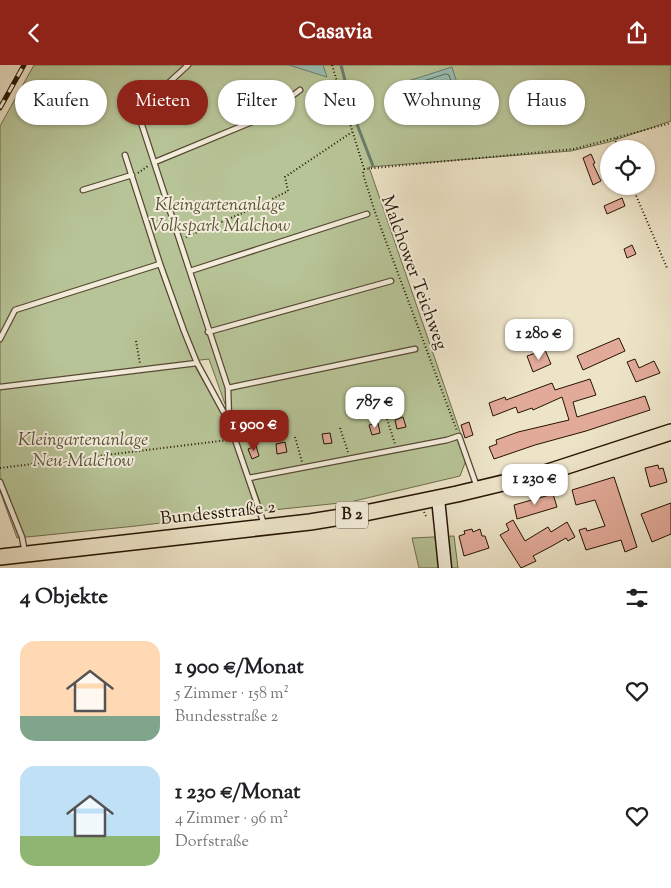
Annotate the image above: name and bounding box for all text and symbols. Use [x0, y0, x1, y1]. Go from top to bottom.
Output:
text: Casavia [299, 17, 372, 49]
icon: back [20, 19, 48, 47]
icon: share [623, 19, 651, 47]
chip: Kaufen [15, 80, 107, 125]
chip: Mieten [117, 80, 208, 125]
chip: Filter [218, 80, 295, 125]
chip: Neu [305, 80, 374, 125]
chip: Wohnung [384, 80, 499, 125]
chip: Haus [509, 80, 585, 125]
map controls [600, 140, 655, 195]
button: locate [600, 140, 655, 195]
street label: Malchower Teichweg [373, 192, 453, 354]
park label: Kleingartenanlage Volkspark Malchow [150, 193, 290, 240]
pin: 1 280 € [493, 319, 585, 361]
text: 1 280 € [516, 323, 562, 346]
pin: 787 € [340, 387, 410, 429]
text: 787 € [356, 391, 394, 414]
pin: 1 900 € [208, 409, 300, 452]
text: 1 900 € [231, 414, 277, 437]
park label: Kleingartenanlage Neu-Malchow [18, 428, 148, 475]
pin: 1 230 € [489, 463, 581, 506]
text: 1 230 € [513, 468, 557, 491]
street label: Bundesstraße 2 [159, 495, 278, 533]
road number: B 2 [336, 501, 368, 529]
text: 4 Objekte [20, 583, 108, 613]
icon: filters [623, 584, 651, 612]
text: 1 900 €/Monat [175, 653, 304, 683]
icon: home [60, 661, 120, 721]
icon: heart [623, 677, 651, 705]
text: 5 Zimmer · 158 m² [175, 683, 289, 706]
text: Bundesstraße 2 [175, 706, 278, 729]
text: 1 230 €/Monat [175, 778, 300, 808]
icon: home [60, 786, 120, 846]
icon: heart [623, 802, 651, 830]
text: 4 Zimmer · 96 m² [175, 808, 288, 831]
text: Dorfstraße [175, 831, 249, 854]

